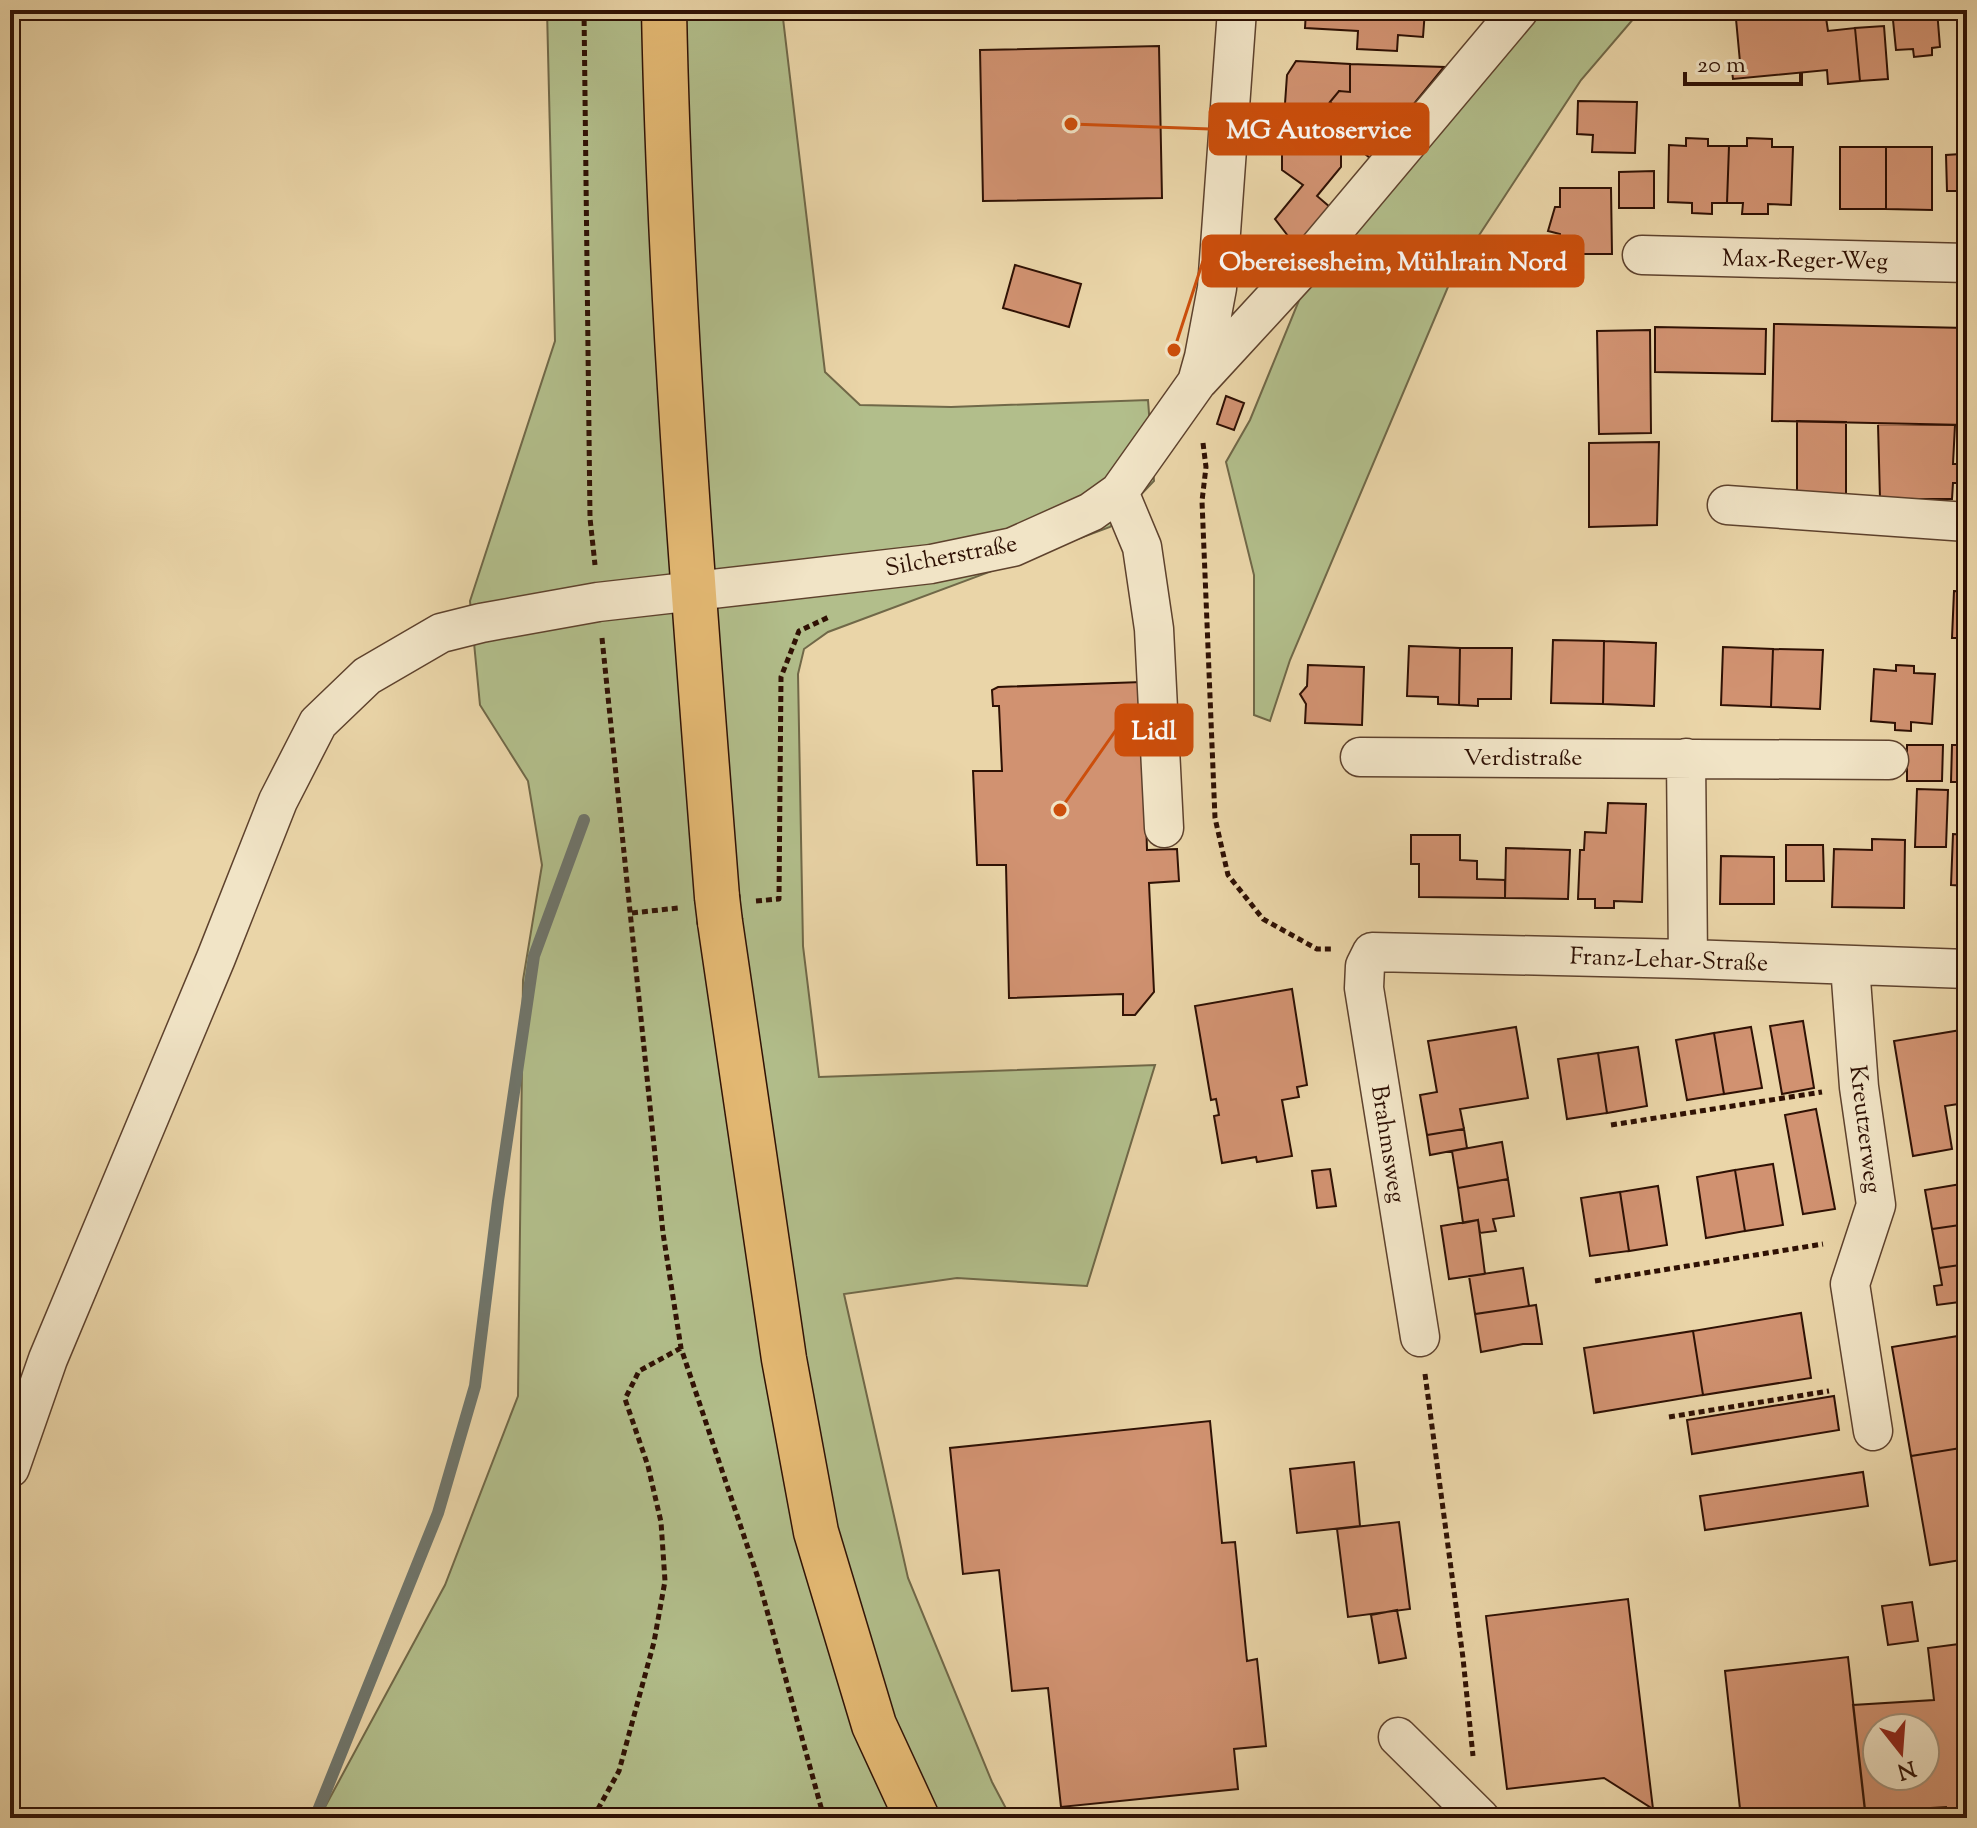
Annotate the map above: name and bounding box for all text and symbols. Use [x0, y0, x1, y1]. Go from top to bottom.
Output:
scale bar [1685, 36, 1801, 86]
text: 20 m [1697, 49, 1746, 83]
callout: MG Autoservice [1210, 104, 1428, 154]
text: MG Autoservice [1226, 113, 1412, 150]
callout: Obereisesheim, Mühlrain Nord [1203, 236, 1583, 286]
street label: Max-Reger-Weg [1722, 243, 1889, 279]
text: Obereisesheim, Mühlrain Nord [1219, 245, 1567, 282]
street label: Silcherstraße [882, 528, 1020, 586]
callout: Lidl [1116, 705, 1192, 755]
text: Lidl [1132, 714, 1177, 751]
street label: Verdistraße [1463, 742, 1583, 776]
street label: Franz-Lehar-Straße [1569, 941, 1769, 981]
street label: Kreutzerweg [1839, 1063, 1889, 1195]
street label: Brahmsweg [1361, 1083, 1413, 1206]
north arrow [1861, 1712, 1941, 1792]
text: N [1892, 1750, 1919, 1786]

